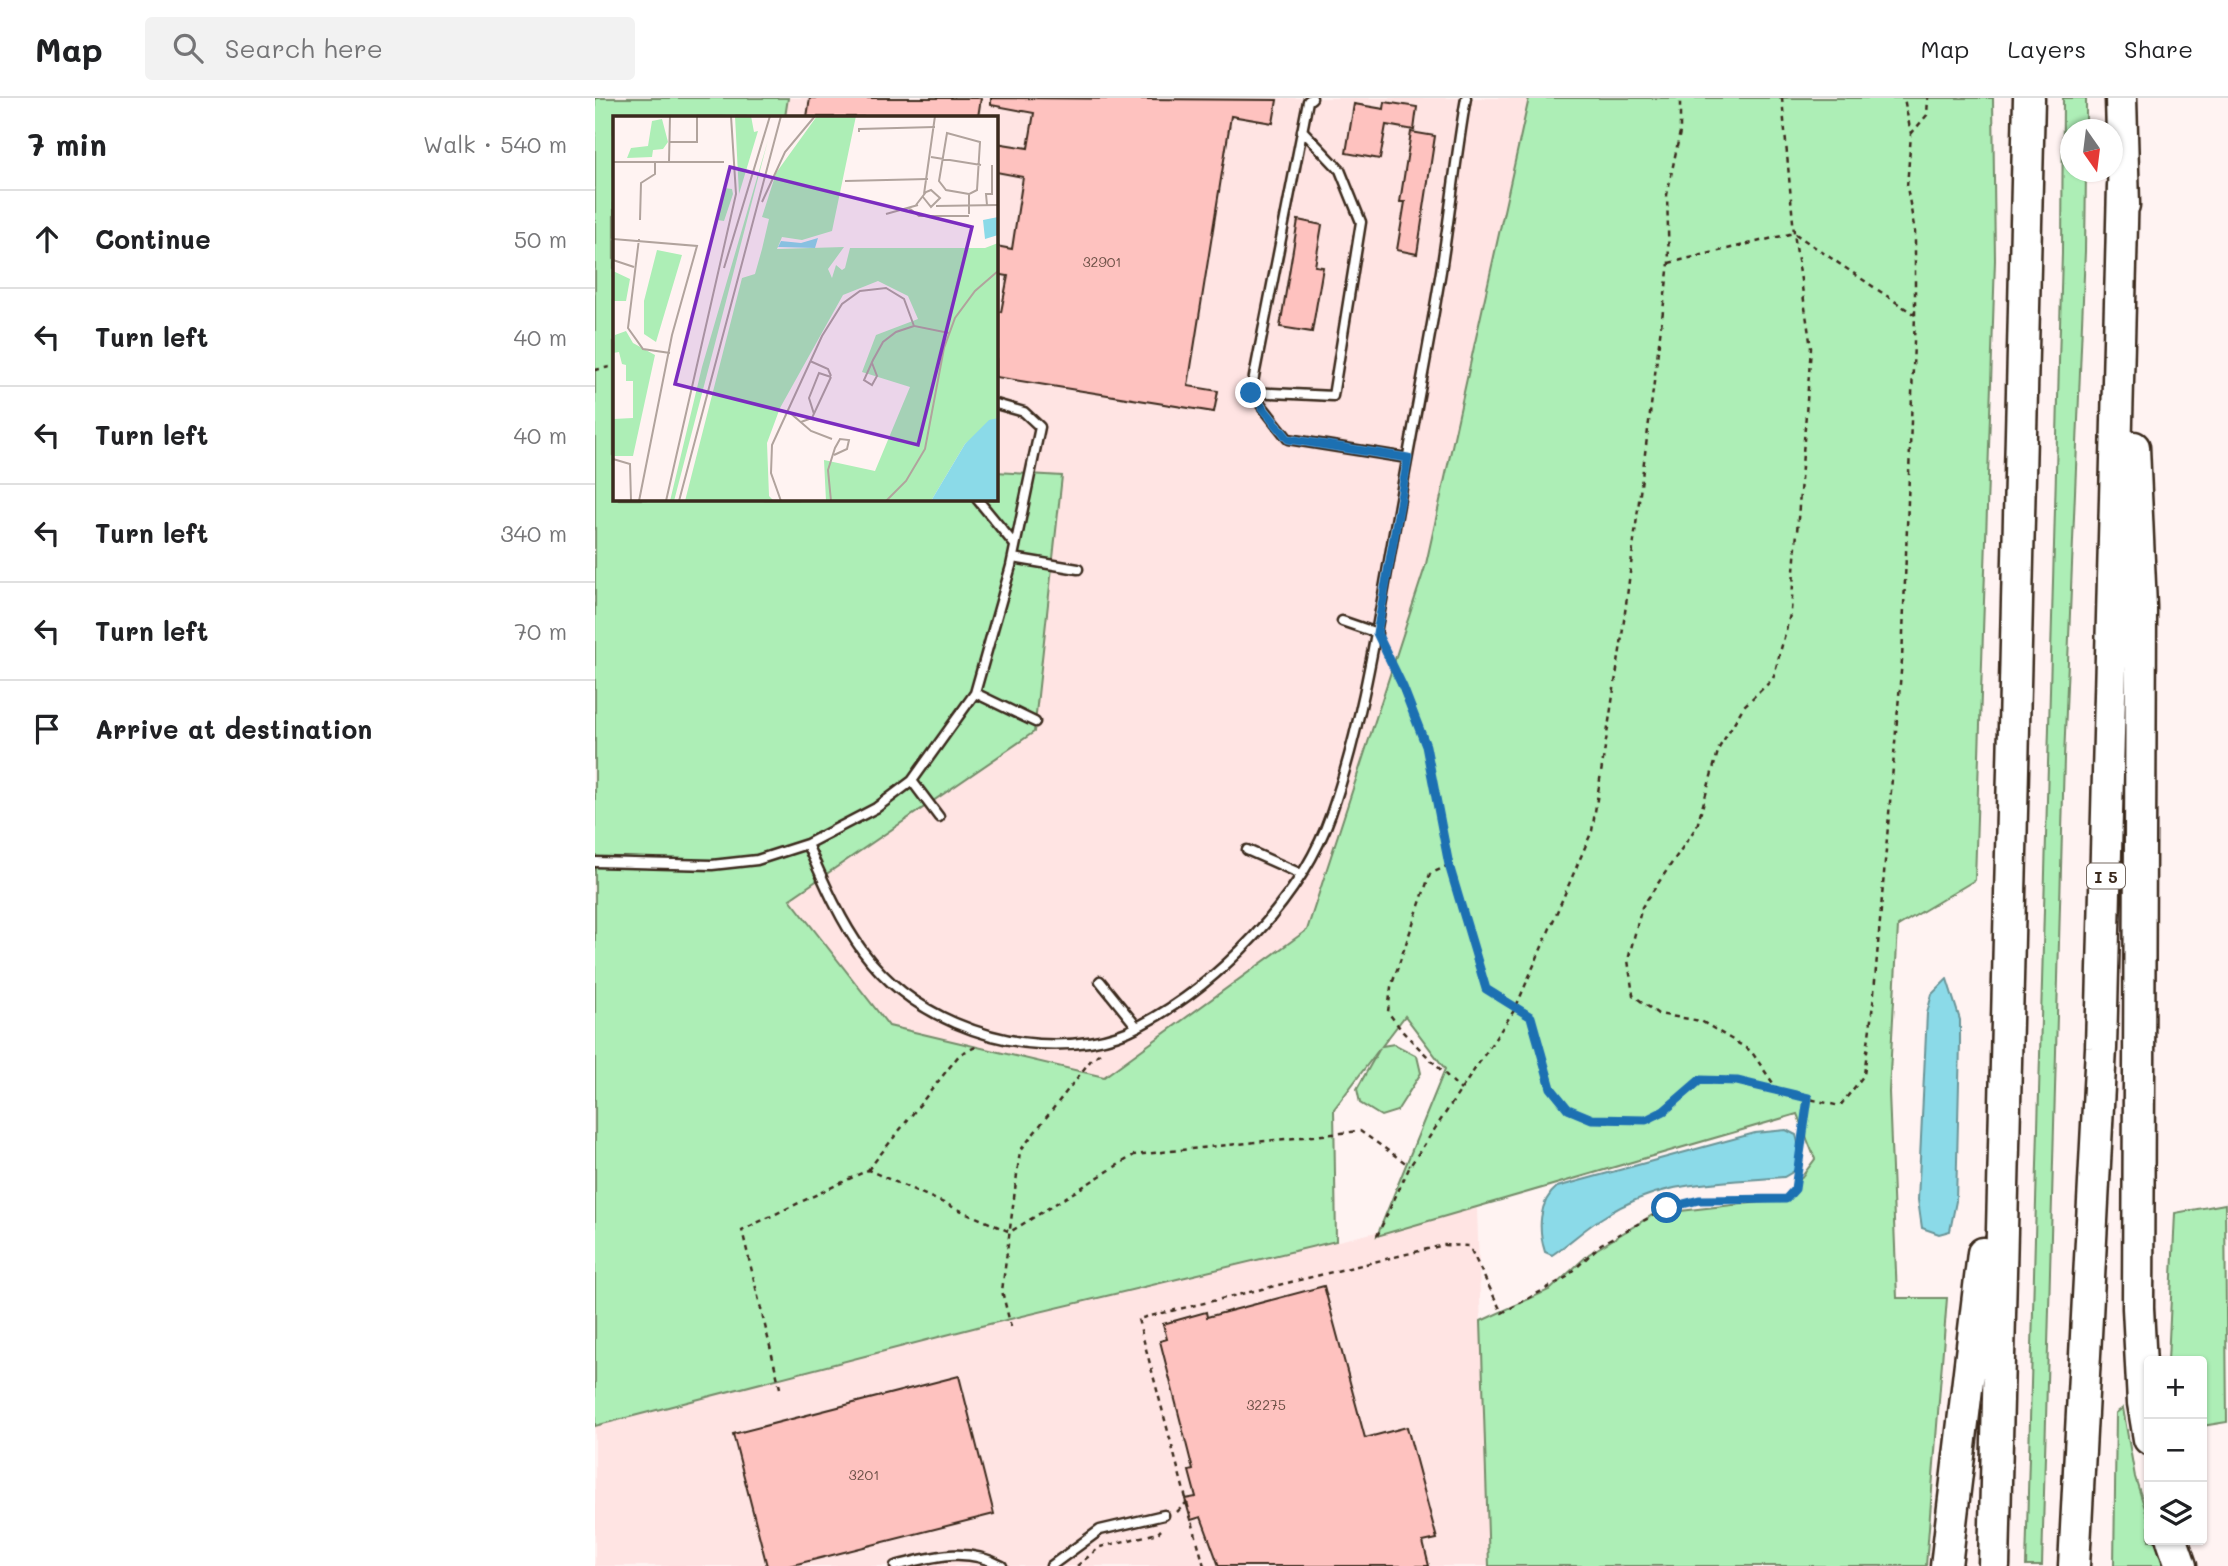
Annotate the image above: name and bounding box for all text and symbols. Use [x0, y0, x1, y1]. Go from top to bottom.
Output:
search box [145, 17, 635, 80]
text: Map [35, 27, 103, 70]
icon: search [169, 29, 207, 67]
text: Search here [225, 31, 383, 65]
text: Map [1921, 33, 1969, 64]
text: Layers [2007, 33, 2086, 64]
text: Share [2124, 33, 2193, 64]
inset map [613, 116, 997, 500]
north arrow [2060, 119, 2123, 182]
text: 7 min [28, 124, 107, 164]
text: Walk · 540 m [423, 129, 567, 159]
icon: ahead [28, 220, 66, 258]
text: Continue [95, 222, 211, 256]
text: 50 m [514, 224, 567, 254]
house number: 32901 [1082, 252, 1122, 271]
icon: left [28, 318, 66, 356]
text: Turn left [95, 320, 208, 354]
text: 40 m [514, 322, 567, 352]
route end [1235, 377, 1266, 408]
icon: left [28, 416, 66, 454]
text: Turn left [95, 418, 208, 452]
text: 40 m [514, 420, 567, 450]
icon: left [28, 514, 66, 552]
text: Turn left [95, 516, 208, 550]
text: 340 m [500, 518, 567, 548]
icon: left [28, 612, 66, 650]
text: Turn left [95, 614, 208, 648]
text: 70 m [514, 616, 567, 646]
icon: arrive [28, 710, 66, 748]
text: Arrive at destination [95, 712, 372, 746]
road number: I 5 [2087, 863, 2125, 888]
route start [1651, 1192, 1682, 1223]
map controls [2144, 1356, 2207, 1545]
button: + [2144, 1356, 2207, 1419]
house number: 32275 [1246, 1395, 1286, 1414]
button: − [2144, 1419, 2207, 1482]
house number: 3201 [849, 1465, 879, 1484]
button: layers [2144, 1482, 2207, 1545]

